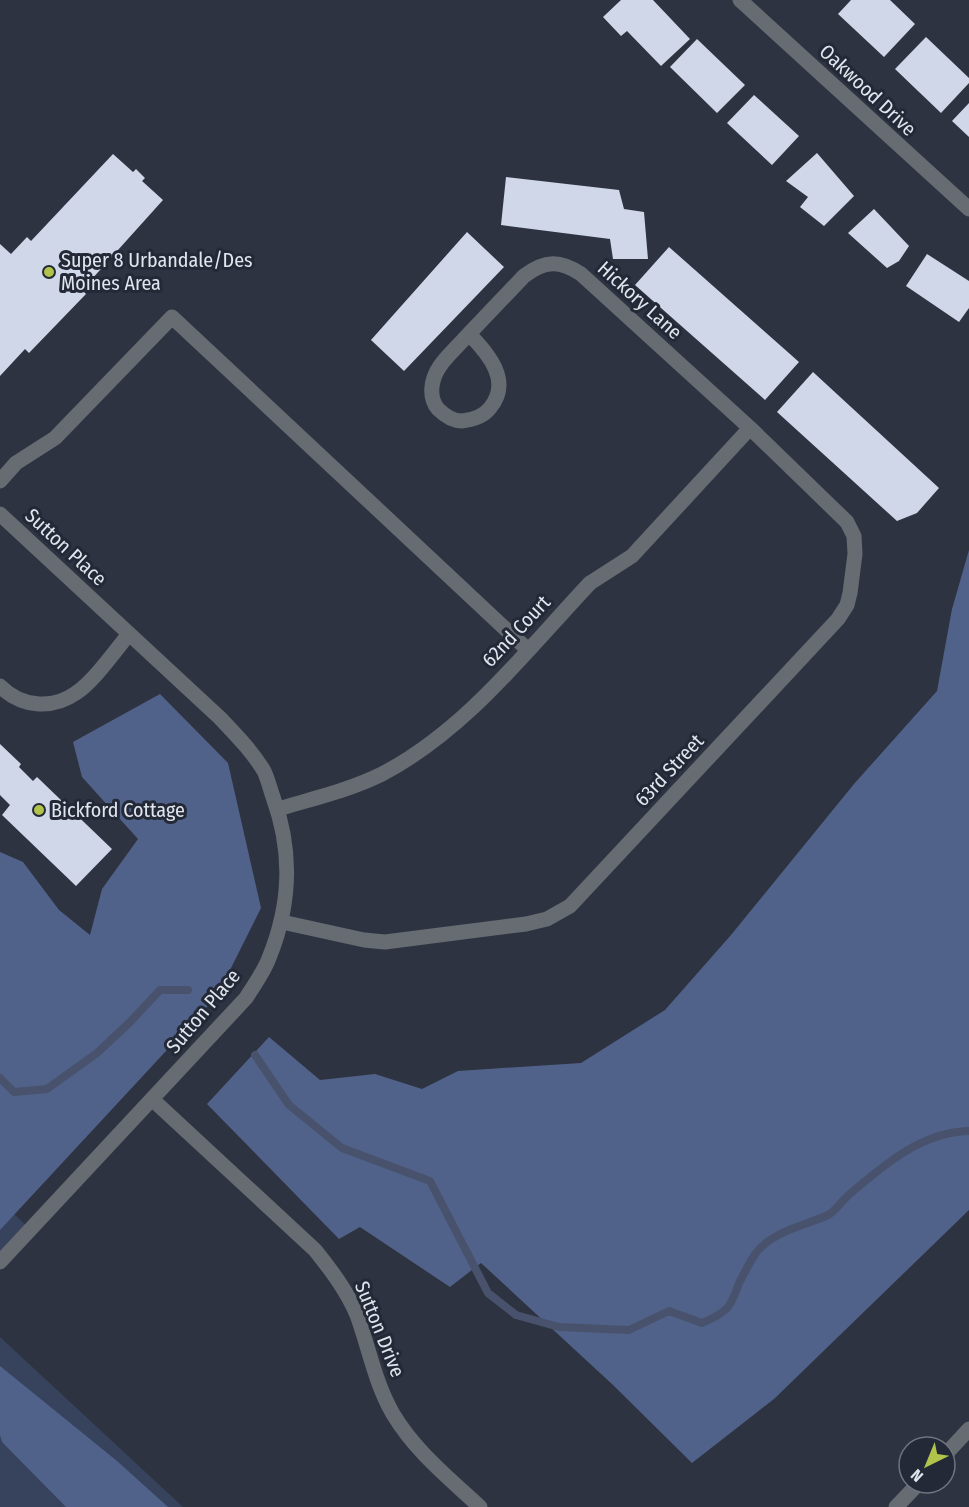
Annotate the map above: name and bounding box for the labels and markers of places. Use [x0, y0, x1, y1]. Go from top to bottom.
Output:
place label: Super 8 Urbandale/Des Moines Area [61, 248, 253, 295]
marker: Super 8 Urbandale/Des Moines Area [42, 265, 56, 279]
place label: Bickford Cottage [51, 798, 185, 822]
marker: Bickford Cottage [32, 803, 46, 817]

